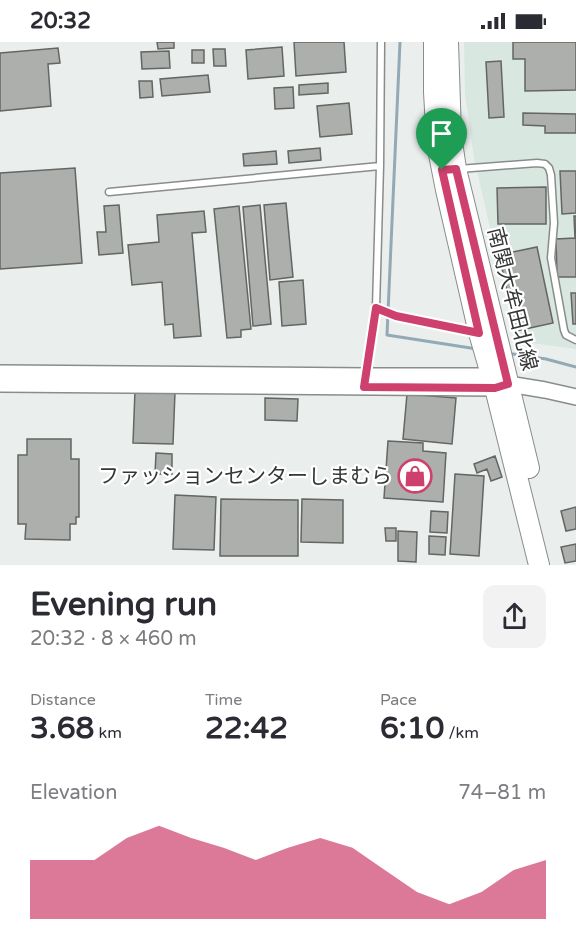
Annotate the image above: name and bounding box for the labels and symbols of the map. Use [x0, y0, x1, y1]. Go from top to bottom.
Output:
pin [416, 108, 467, 170]
street label: 南関大牟田北線 [482, 225, 542, 373]
shop icon: ファッションセンターしまむら [397, 458, 433, 494]
place label: ファッションセンターしまむら [98, 464, 392, 489]

